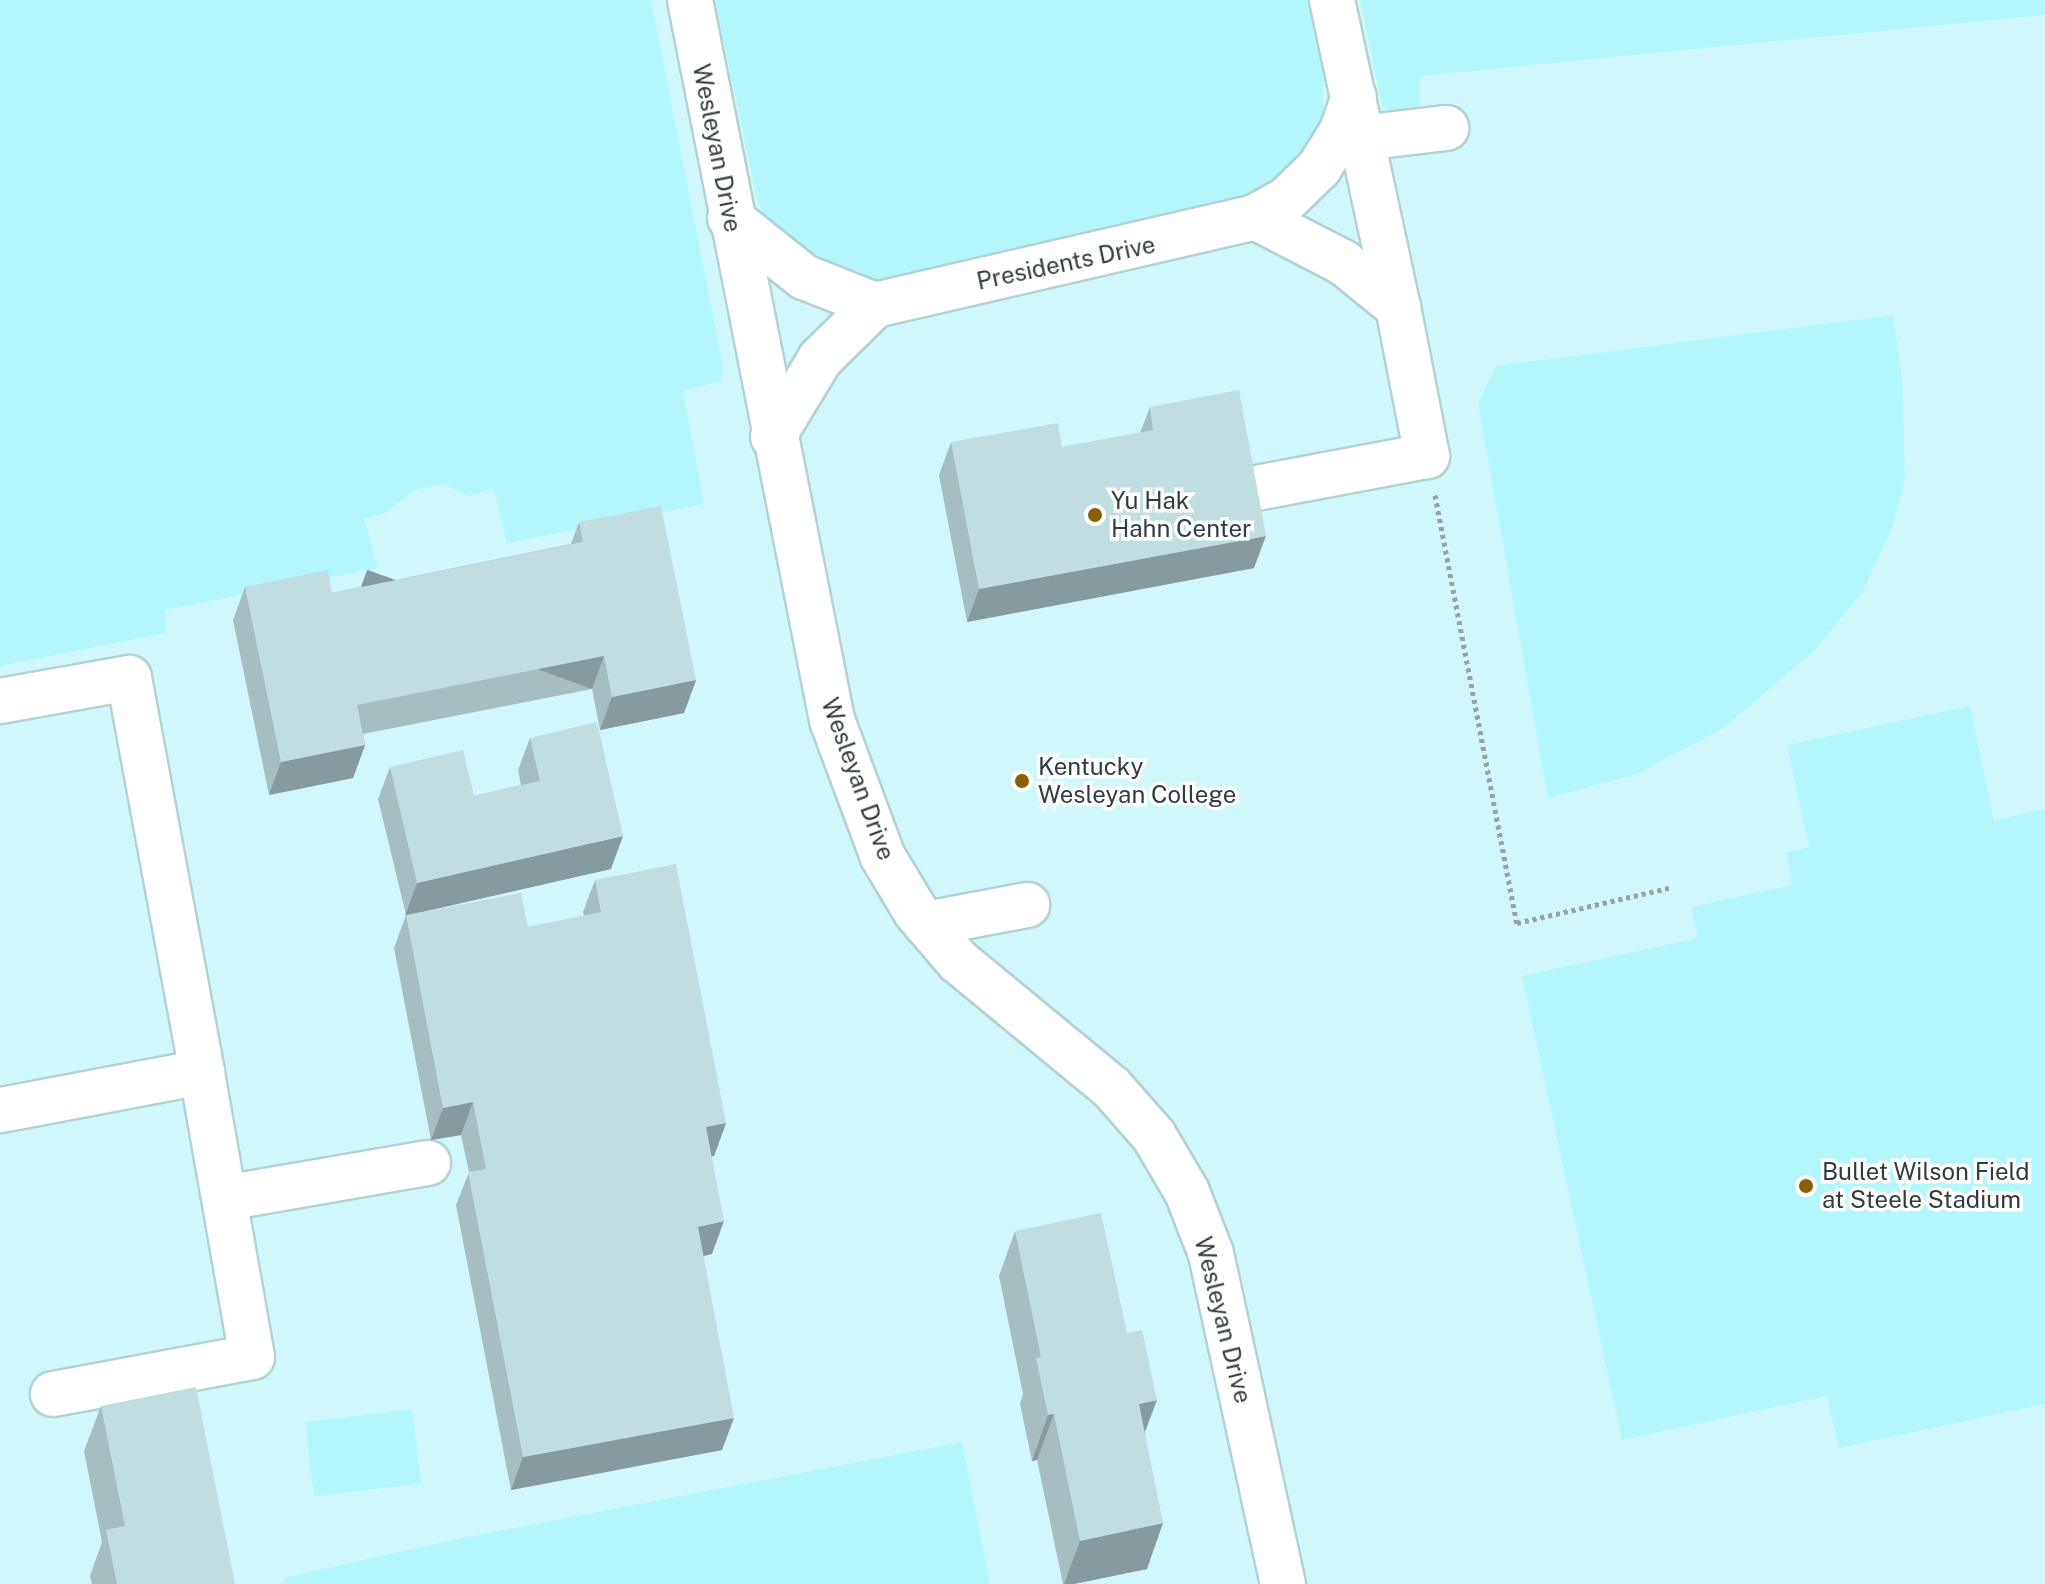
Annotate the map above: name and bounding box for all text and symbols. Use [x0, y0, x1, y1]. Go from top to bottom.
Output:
street label: Wesleyan Drive [687, 62, 747, 234]
street label: Presidents Drive [974, 230, 1158, 296]
place label: Yu Hak Hahn Center [1111, 487, 1251, 543]
marker: Yu Hak Hahn Center [1086, 506, 1104, 524]
street label: Wesleyan Drive [815, 694, 901, 864]
place label: Kentucky Wesleyan College [1038, 753, 1236, 809]
marker: Kentucky Wesleyan College [1013, 772, 1031, 790]
place label: Bullet Wilson Field at Steele Stadium [1822, 1158, 2030, 1214]
marker: Bullet Wilson Field at Steele Stadium [1797, 1177, 1815, 1195]
street label: Wesleyan Drive [1188, 1234, 1258, 1406]

